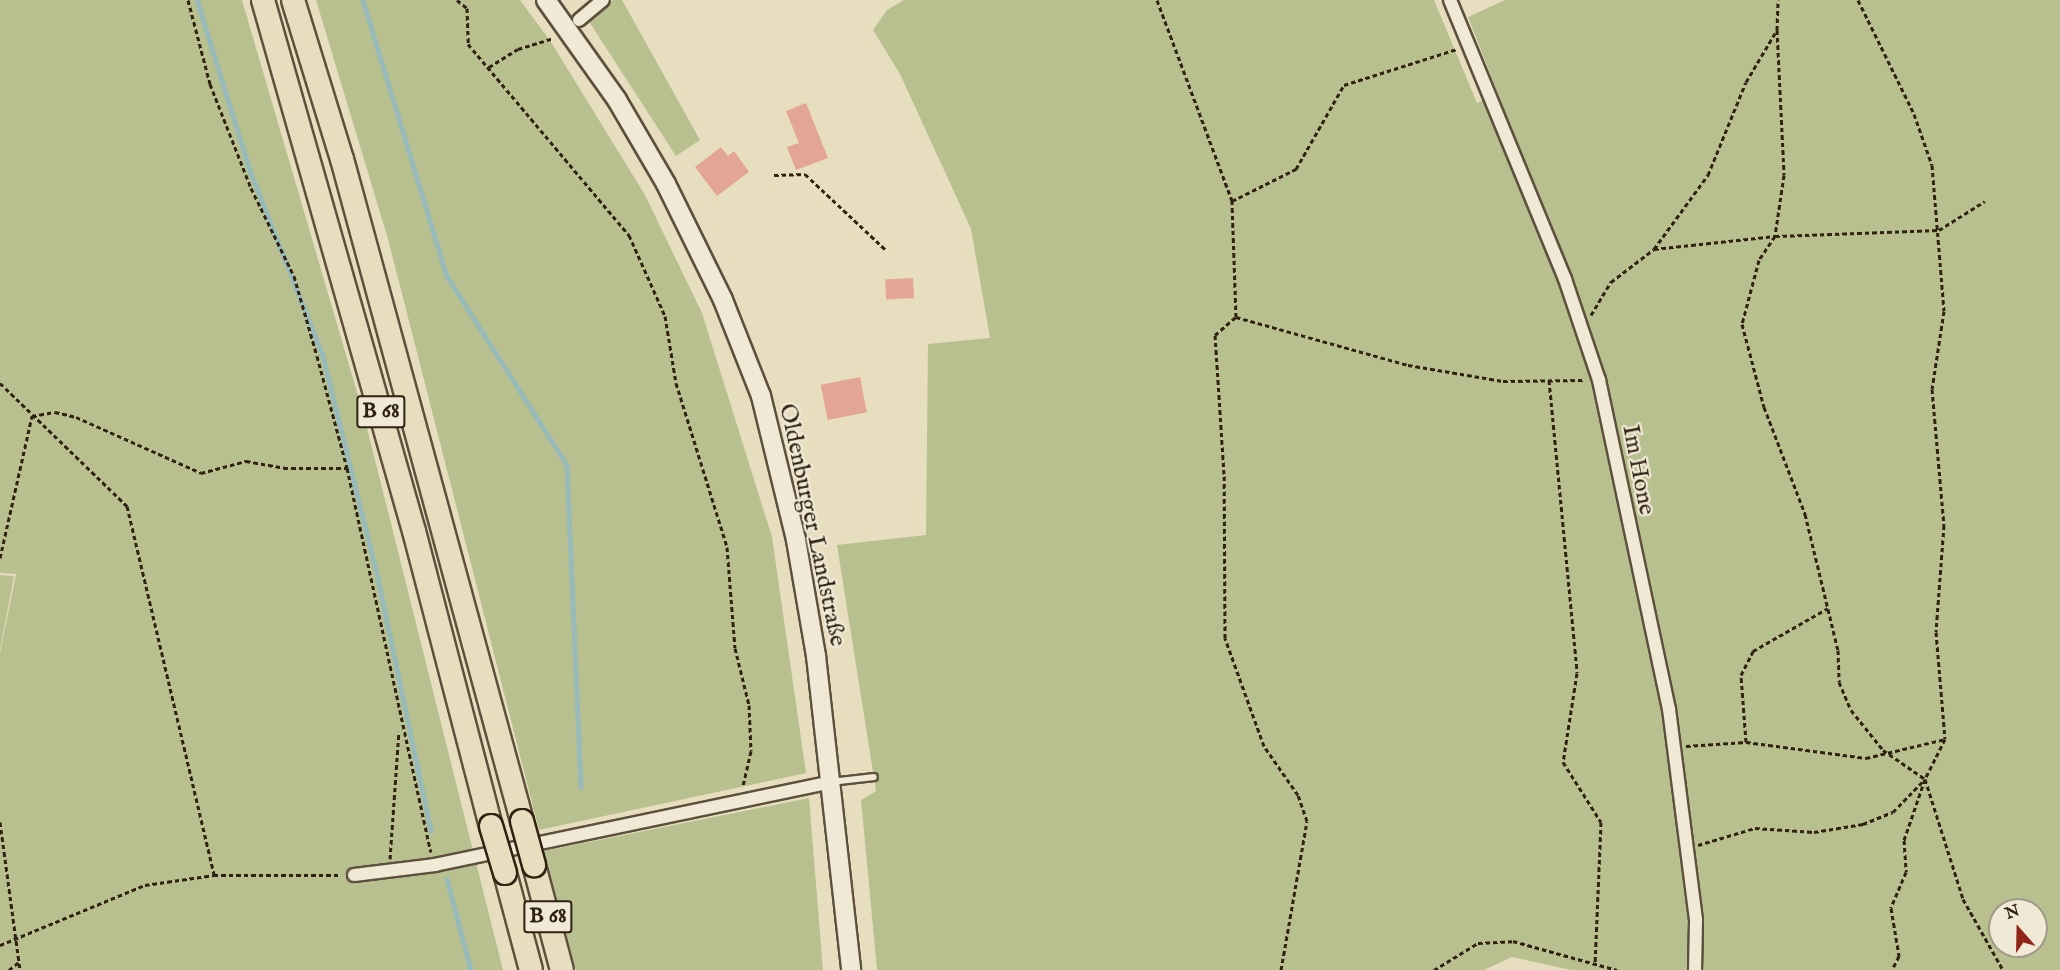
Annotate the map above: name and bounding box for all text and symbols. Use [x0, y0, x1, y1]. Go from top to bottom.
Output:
road number: B 68 [356, 393, 406, 431]
street label: Oldenburger Landstraße [772, 401, 852, 649]
street label: Im Hone [1615, 423, 1661, 517]
road number: B 68 [522, 898, 574, 936]
north arrow [1988, 898, 2048, 958]
text: N [2003, 901, 2022, 925]

